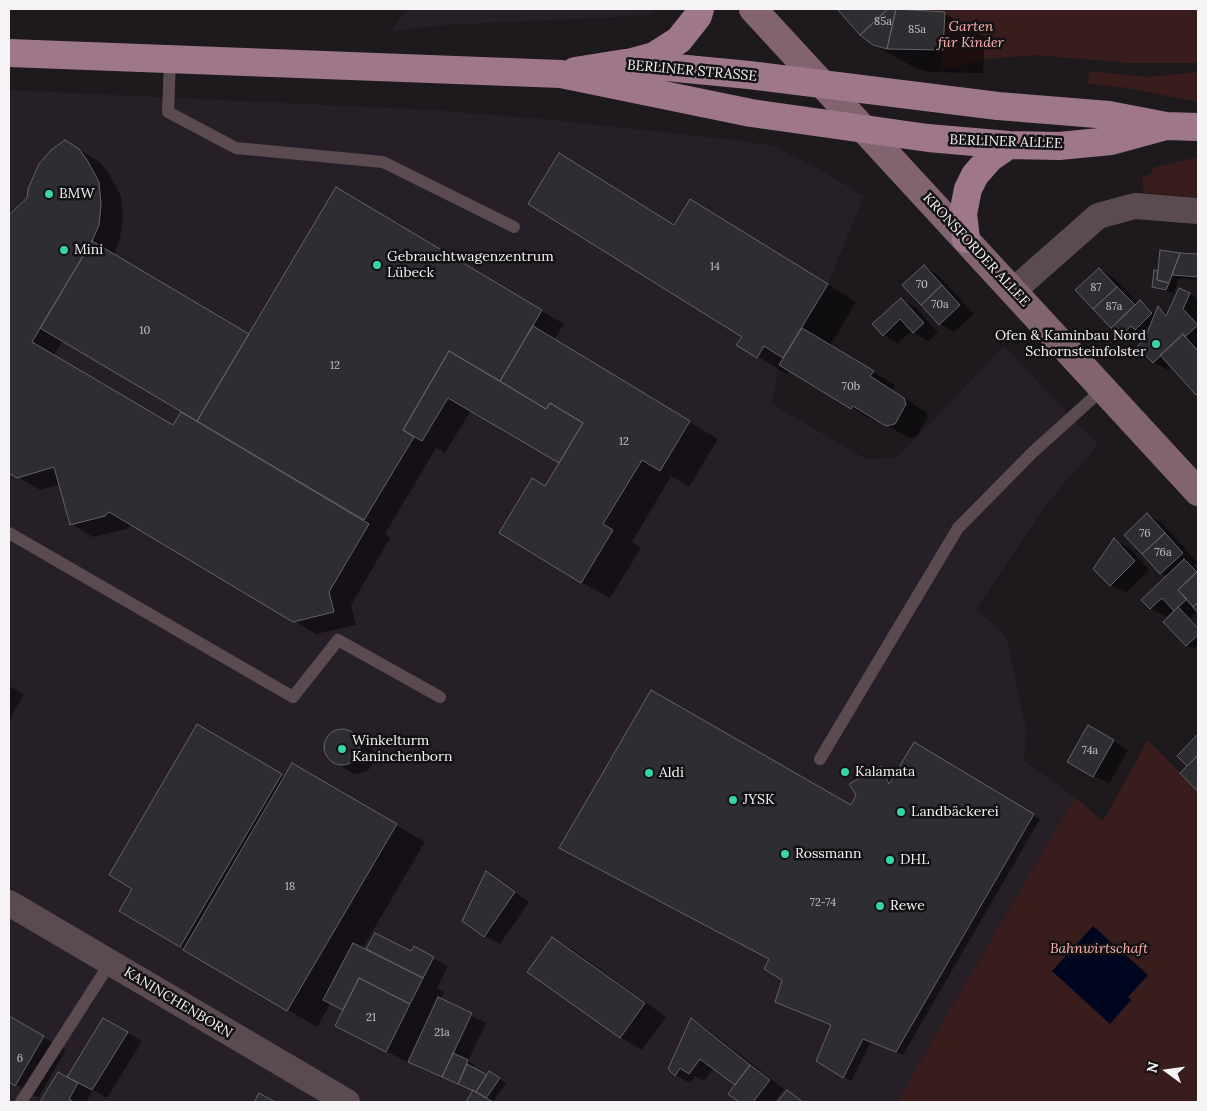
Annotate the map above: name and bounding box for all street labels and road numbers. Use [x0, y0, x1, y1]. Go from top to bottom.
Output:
street label: BERLINER STRASSE [626, 57, 758, 85]
street label: BERLINER ALLEE [949, 132, 1063, 152]
street label: KRONSFORDER ALLEE [919, 190, 1033, 310]
street label: KANINCHENBORN [121, 964, 235, 1042]

